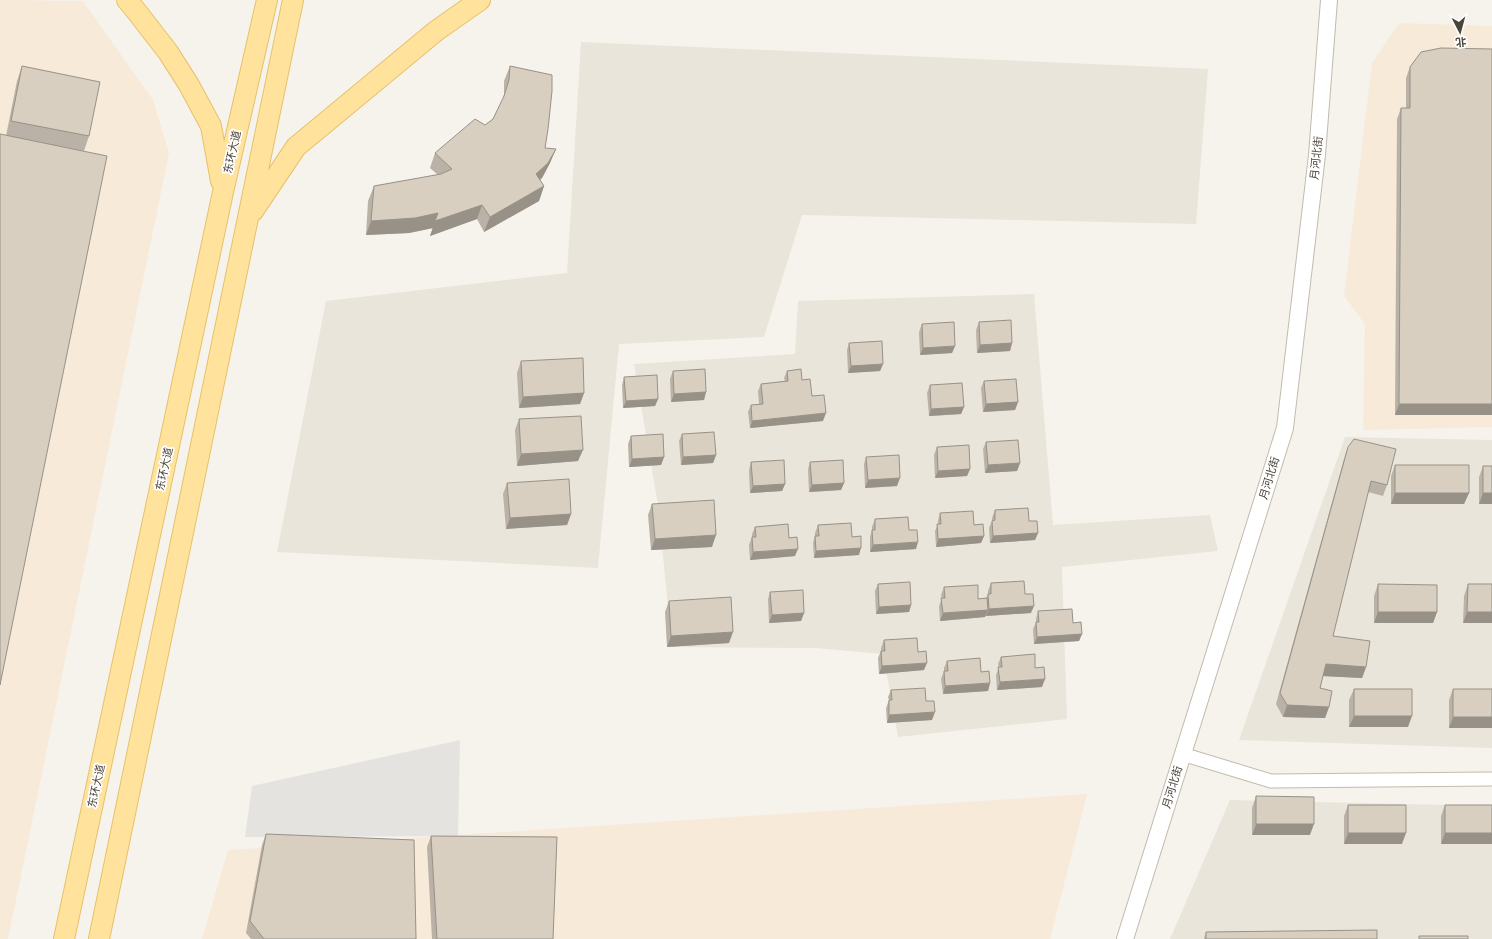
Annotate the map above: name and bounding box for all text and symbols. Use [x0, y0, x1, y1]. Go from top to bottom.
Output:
north arrow [1440, 12, 1480, 52]
text: 北 [1455, 34, 1467, 48]
street label: 东环大道 [221, 129, 244, 175]
street label: 月河北街 [1308, 135, 1325, 181]
street label: 东环大道 [154, 446, 175, 492]
street label: 月河北街 [1257, 455, 1282, 501]
street label: 东环大道 [86, 763, 107, 809]
street label: 月河北街 [1160, 764, 1185, 810]

